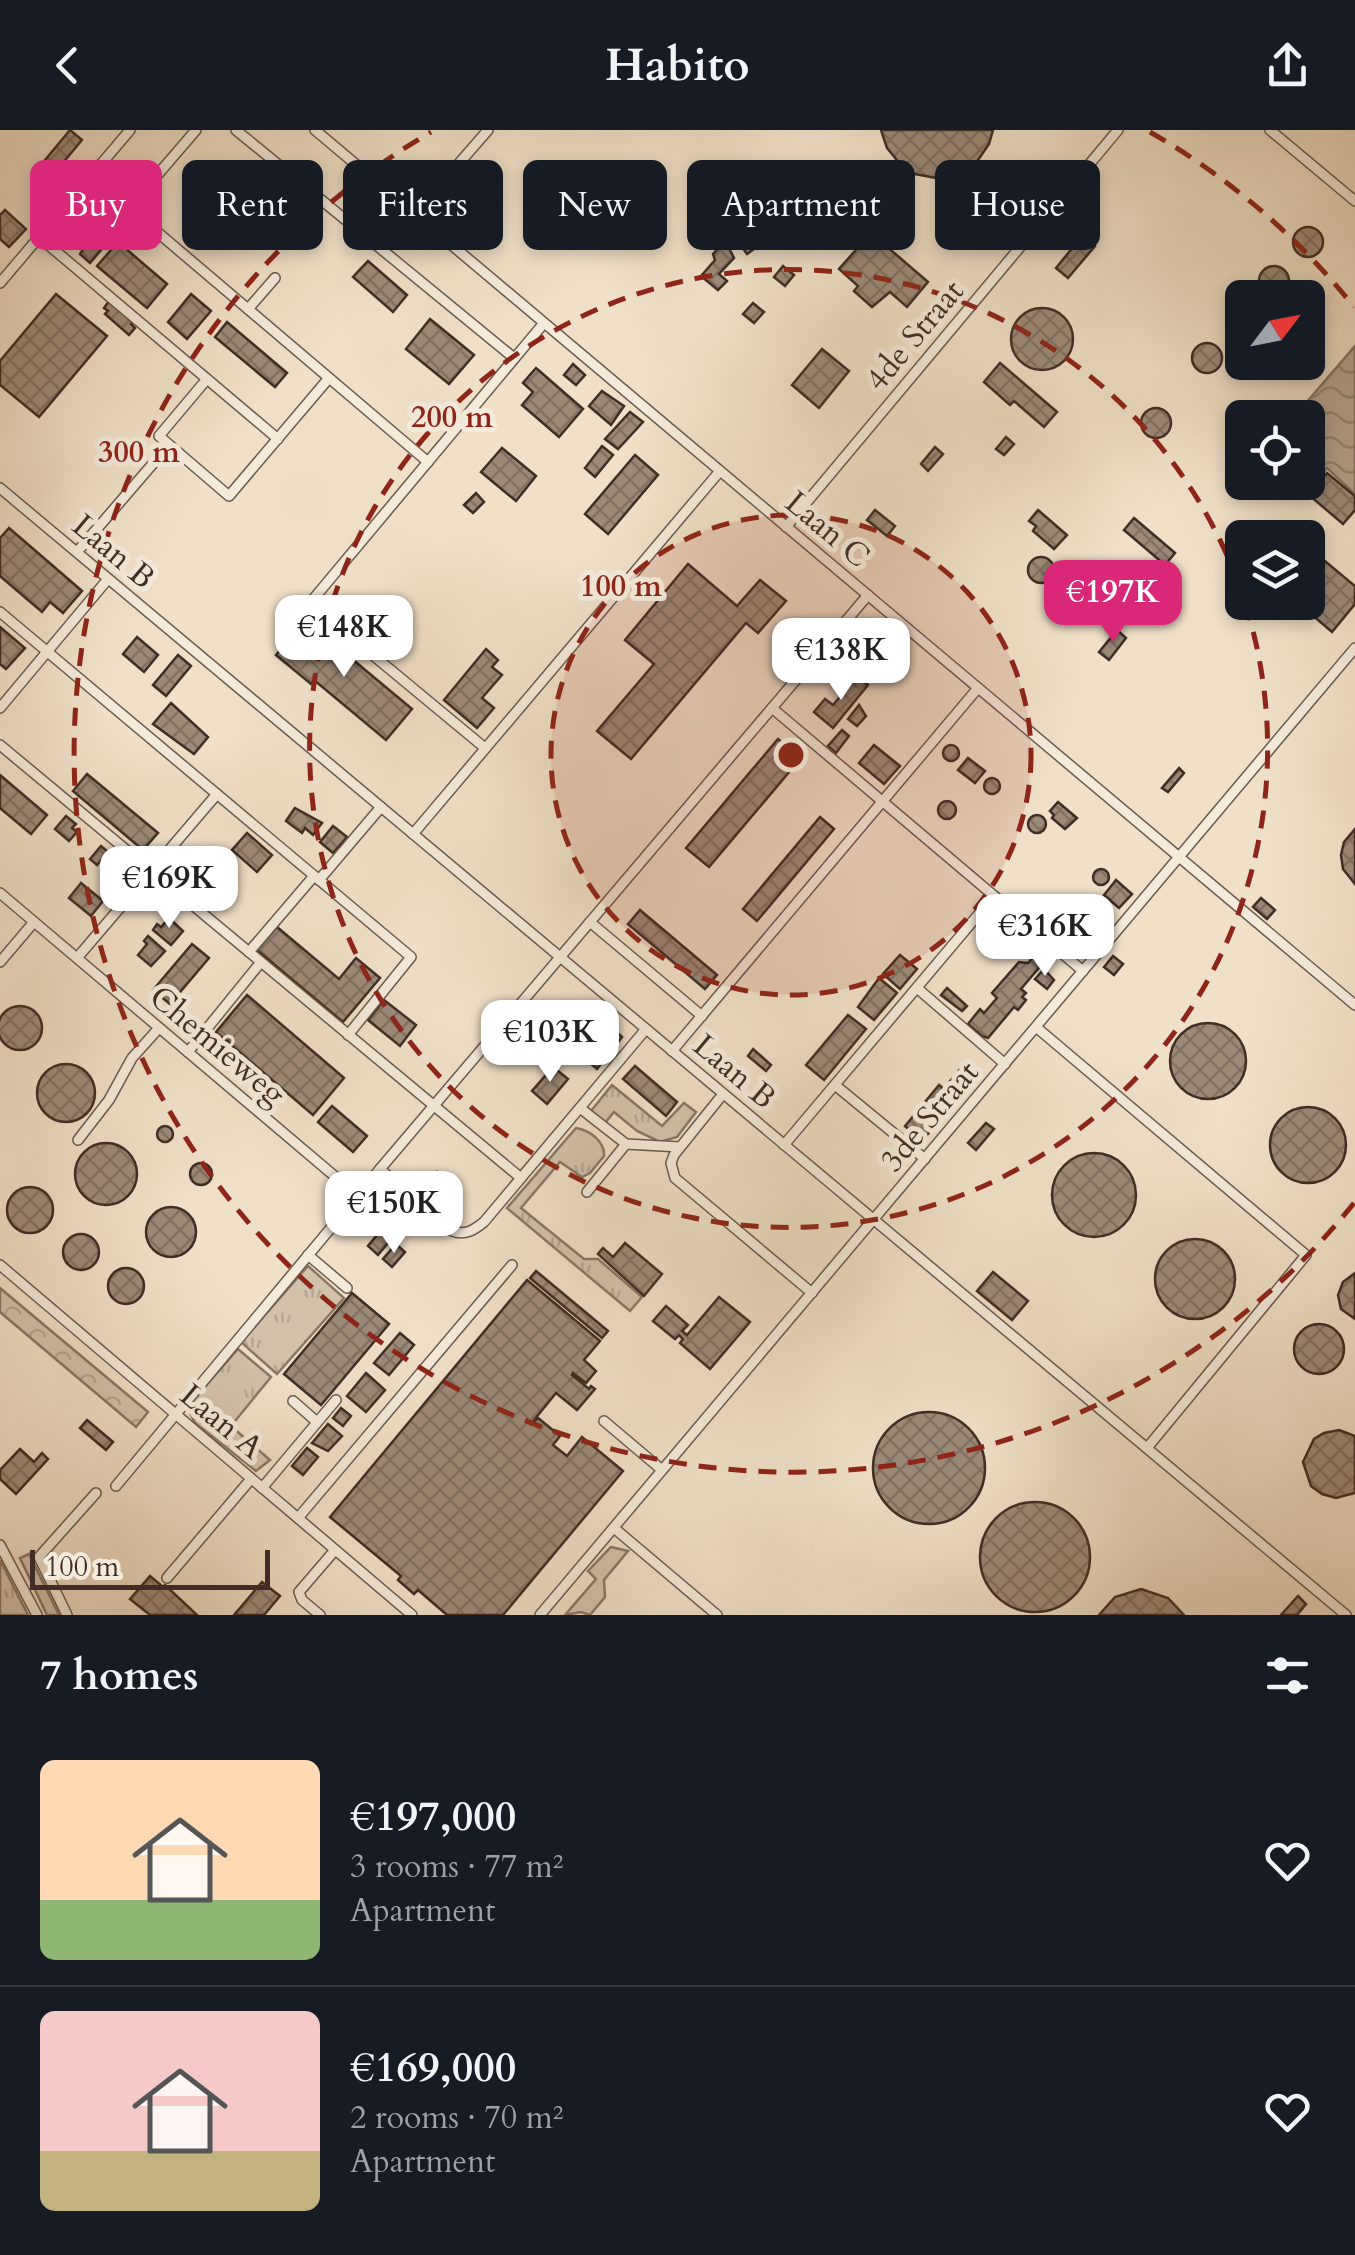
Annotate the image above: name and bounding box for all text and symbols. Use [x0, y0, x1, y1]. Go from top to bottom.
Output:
text: Habito [605, 35, 750, 96]
icon: back [40, 38, 95, 93]
icon: share [1260, 38, 1315, 93]
chip: Buy [30, 160, 162, 250]
chip: Rent [182, 160, 323, 250]
chip: Filters [343, 160, 503, 250]
chip: New [523, 160, 667, 250]
chip: Apartment [687, 160, 915, 250]
chip: House [935, 160, 1100, 250]
street label: 4de Straat [855, 271, 974, 400]
north arrow [1225, 280, 1325, 380]
map controls [1225, 280, 1325, 620]
text: 200 m [411, 397, 493, 438]
button: locate [1225, 400, 1325, 500]
text: 300 m [98, 432, 180, 473]
street label: Laan C [776, 481, 879, 578]
street label: Laan B [63, 504, 164, 599]
button: layers [1225, 520, 1325, 620]
pin: €197K [1043, 560, 1183, 645]
text: 100 m [580, 566, 662, 607]
text: €197K [1066, 570, 1160, 614]
pin: €148K [274, 595, 414, 680]
text: €148K [297, 605, 391, 649]
pin: €138K [771, 618, 911, 703]
text: €138K [794, 628, 888, 672]
centre of rings [773, 737, 809, 773]
pin: €169K [99, 846, 239, 931]
text: €169K [122, 856, 216, 900]
pin: €316K [975, 894, 1115, 979]
text: €316K [998, 904, 1092, 948]
street label: Chemieweg [140, 976, 295, 1116]
pin: €103K [480, 1000, 620, 1085]
text: €103K [503, 1010, 597, 1054]
street label: Laan B [684, 1024, 785, 1119]
street label: 3de Straat [870, 1052, 989, 1181]
pin: €150K [324, 1171, 464, 1256]
text: €150K [347, 1181, 441, 1225]
street label: Laan A [170, 1374, 273, 1470]
scale bar [30, 1545, 270, 1590]
text: 100 m [45, 1548, 119, 1586]
text: 7 homes [40, 1647, 198, 1704]
icon: filters [1260, 1648, 1315, 1703]
text: €197,000 [350, 1788, 516, 1845]
icon: home [120, 1800, 240, 1920]
icon: heart [1260, 1833, 1315, 1888]
text: 3 rooms · 77 m² [350, 1845, 563, 1889]
text: Apartment [350, 1889, 495, 1933]
text: €169,000 [350, 2039, 516, 2096]
icon: home [120, 2051, 240, 2171]
icon: heart [1260, 2084, 1315, 2139]
text: 2 rooms · 70 m² [350, 2096, 563, 2140]
text: Apartment [350, 2140, 495, 2184]

